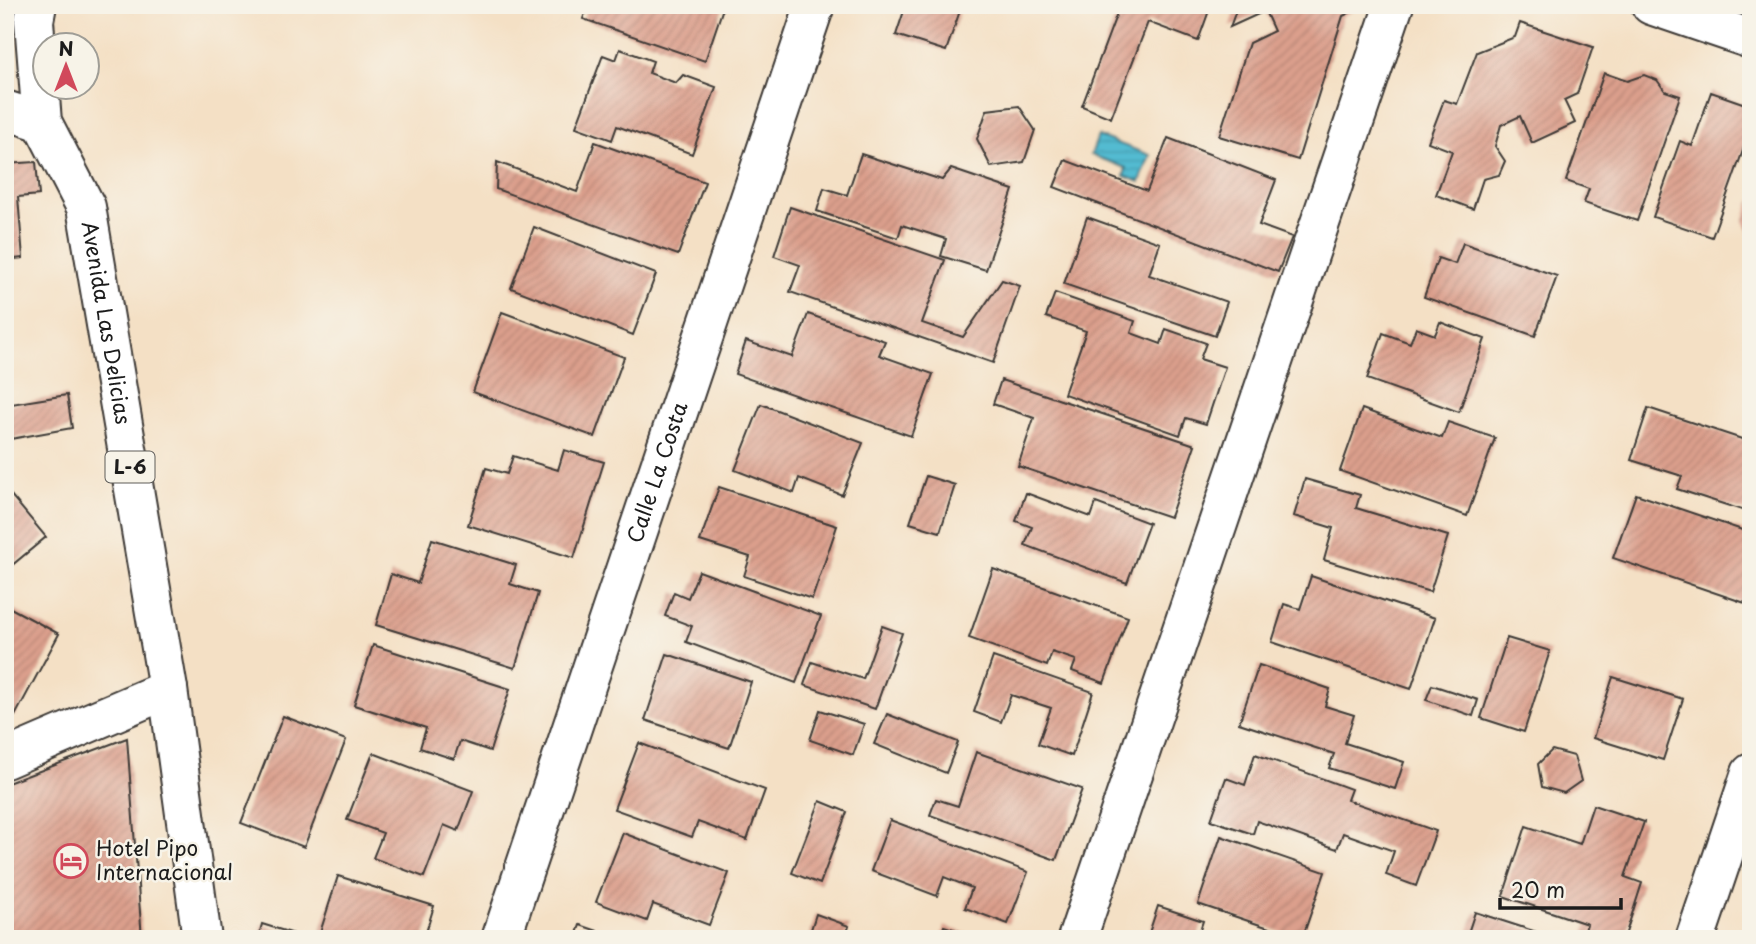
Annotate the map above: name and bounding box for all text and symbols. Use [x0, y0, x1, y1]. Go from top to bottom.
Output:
north arrow [32, 32, 102, 102]
text: N [58, 34, 74, 62]
street label: Avenida Las Delicias [75, 219, 141, 427]
street label: Calle La Costa [617, 397, 694, 547]
road number: L-6 [106, 452, 154, 482]
place label: Hotel Pipo Internacional [96, 831, 233, 887]
hotel icon: Hotel Pipo Internacional [52, 842, 90, 880]
scale bar [1500, 867, 1621, 911]
text: 20 m [1511, 873, 1565, 905]

